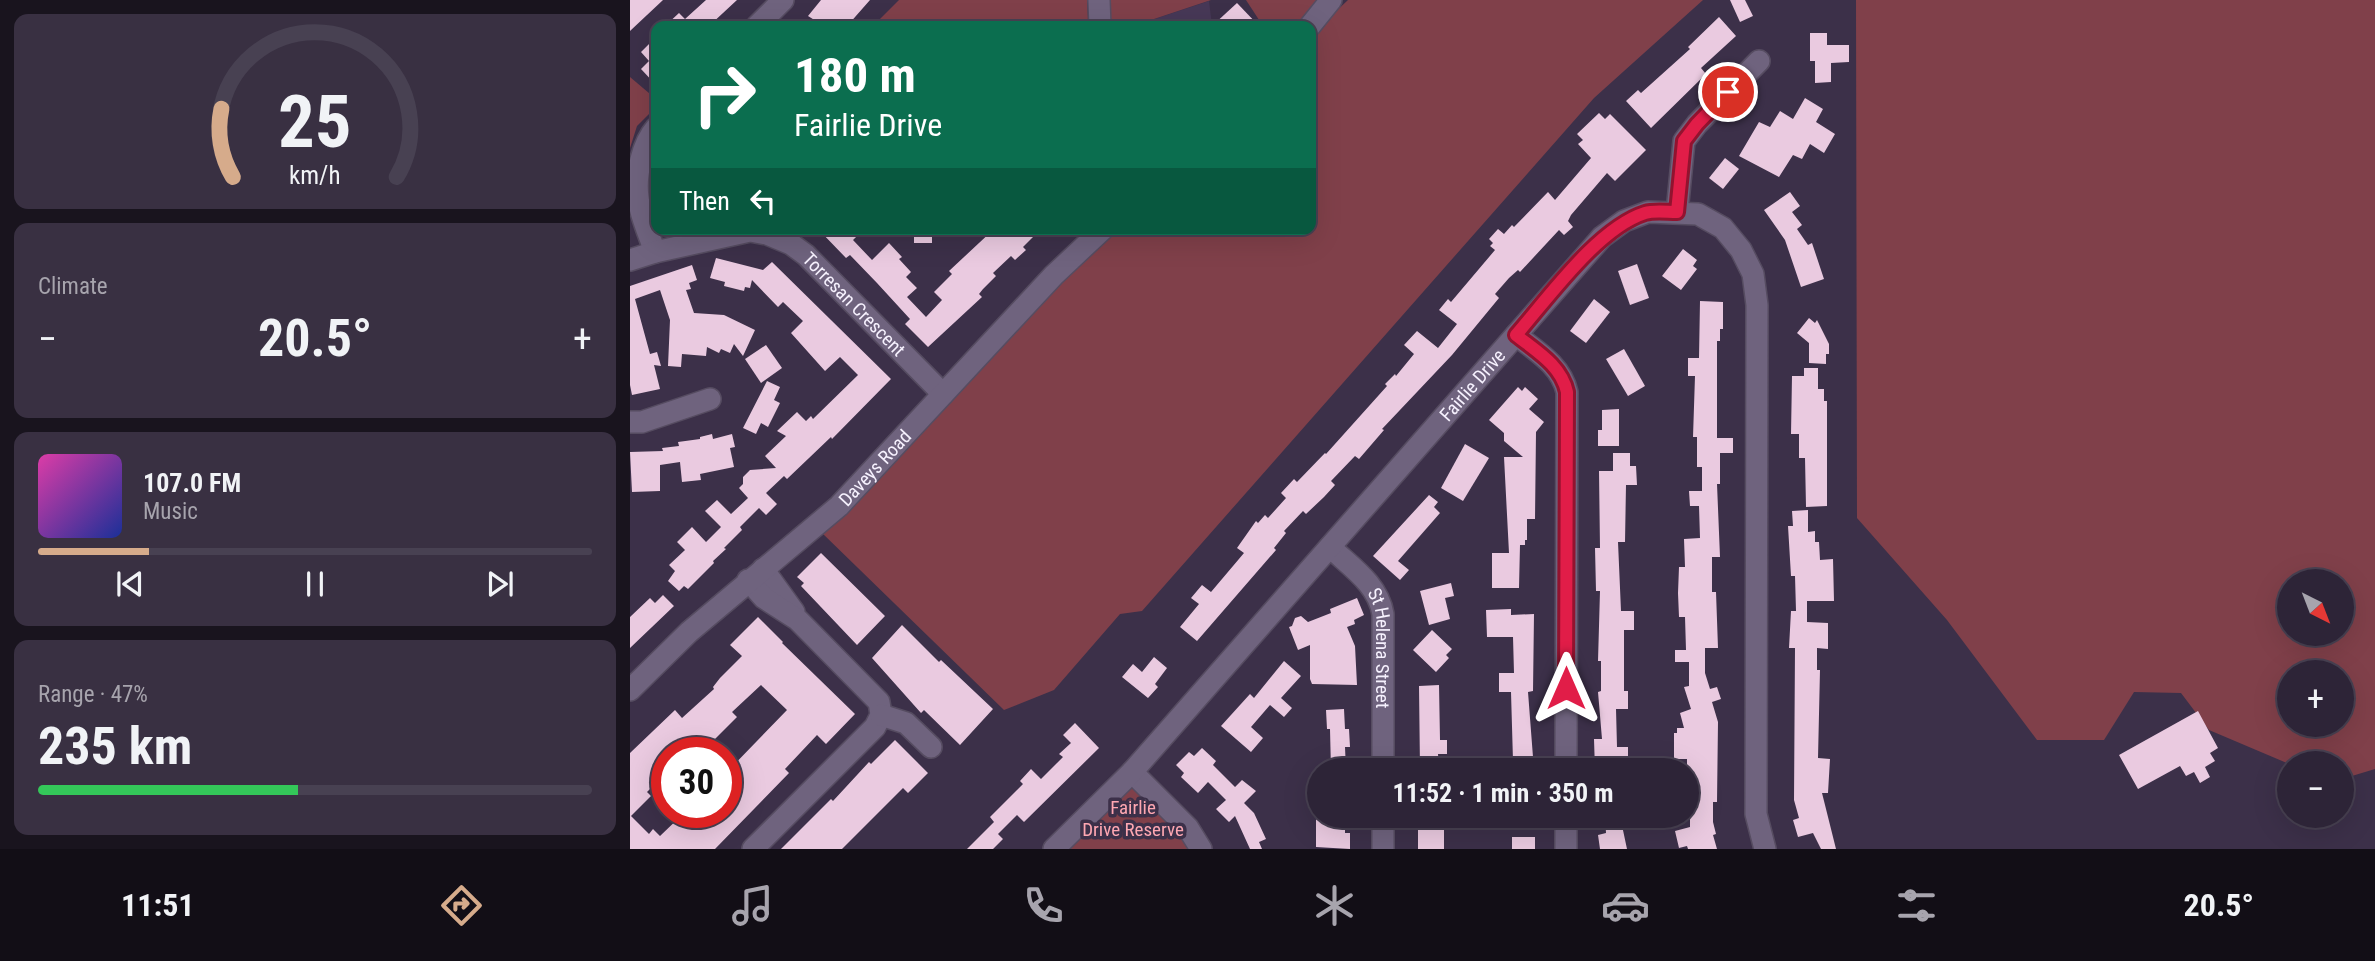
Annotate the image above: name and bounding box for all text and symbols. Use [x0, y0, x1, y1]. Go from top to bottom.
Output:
text: 180 m [794, 47, 916, 104]
icon: right [679, 49, 770, 140]
pin [1698, 62, 1758, 122]
icon: arrive [1709, 73, 1747, 111]
text: 25 [278, 80, 352, 166]
text: Fairlie Drive [794, 106, 942, 144]
text: km/h [289, 161, 341, 190]
icon: left [744, 182, 782, 220]
text: Then [679, 186, 730, 216]
street label: Torresan Crescent [798, 247, 910, 361]
text: Climate [38, 273, 108, 300]
text: 20.5° [258, 308, 372, 369]
text: − [38, 317, 57, 361]
text: + [573, 317, 592, 361]
street label: Fairlie Drive [1434, 344, 1510, 425]
street label: Daveys Road [834, 425, 916, 511]
text: 107.0 FM [143, 468, 241, 498]
text: Music [143, 498, 198, 525]
icon: previous [111, 565, 149, 603]
icon: pause [296, 565, 334, 603]
icon: next [481, 565, 519, 603]
north arrow [2277, 569, 2354, 646]
map controls [2277, 569, 2354, 828]
street label: St Helena Street [1363, 584, 1395, 708]
position arrow [1529, 651, 1603, 725]
button: + [2277, 660, 2354, 737]
text: Range · 47% [38, 681, 148, 708]
text: 235 km [38, 716, 192, 777]
speed limit sign: 30 [651, 737, 742, 828]
button: − [2277, 751, 2354, 828]
text: 11:52 · 1 min · 350 m [1393, 778, 1613, 808]
park label: Fairlie Drive Reserve [1082, 796, 1184, 841]
icon: directions [437, 881, 486, 930]
icon: music [728, 881, 777, 930]
icon: phone [1019, 881, 1068, 930]
icon: climate [1310, 881, 1359, 930]
icon: car [1601, 881, 1650, 930]
icon: filters [1892, 881, 1941, 930]
text: 11:51 [121, 886, 195, 924]
text: 20.5° [2184, 886, 2254, 924]

